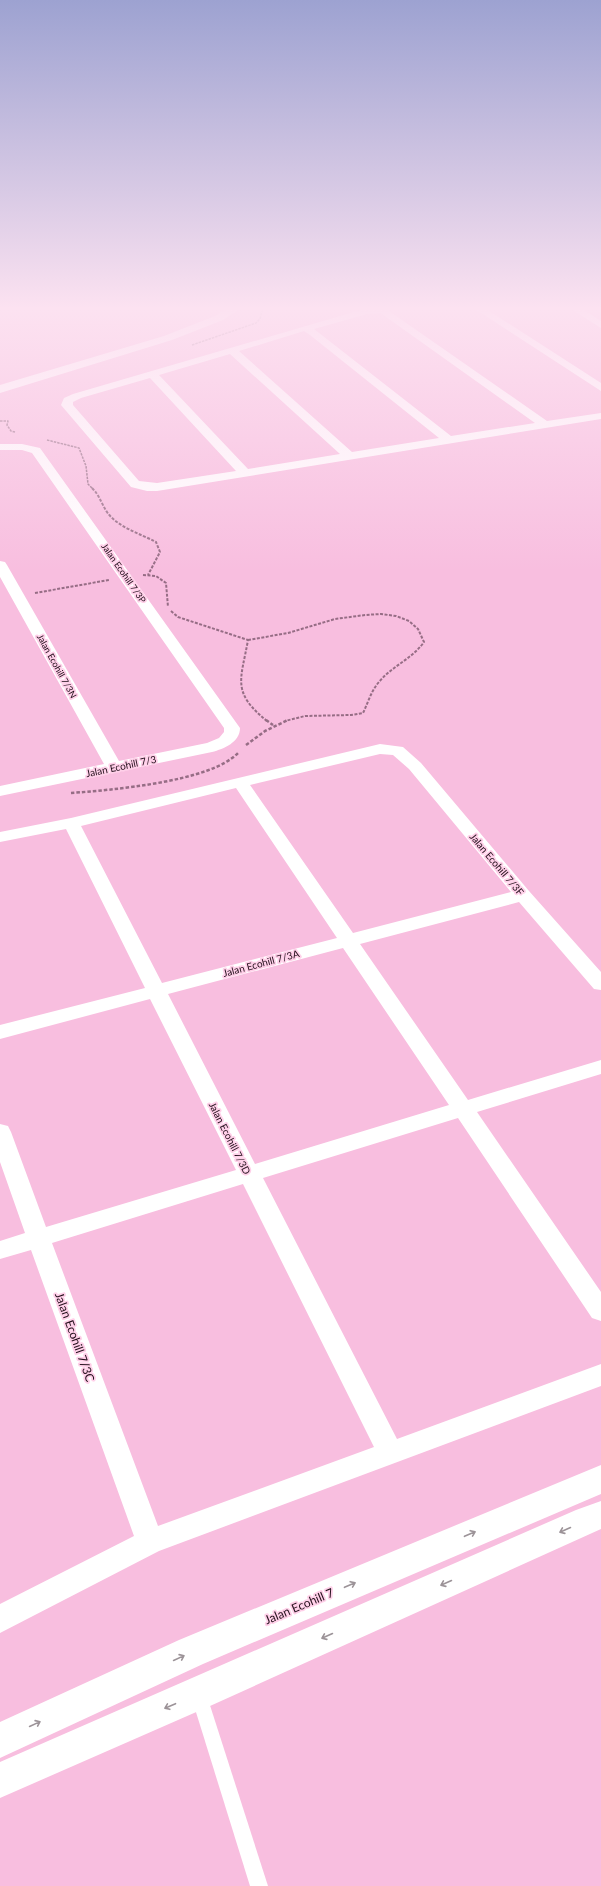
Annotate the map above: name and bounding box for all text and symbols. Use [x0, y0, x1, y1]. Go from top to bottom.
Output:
street label: Jalan Ecohill 7/3P [99, 541, 149, 605]
street label: Jalan Ecohill 7/3N [35, 632, 79, 700]
street label: Jalan Ecohill 7/3 [85, 753, 158, 779]
street label: Jalan Ecohill 7/3F [468, 830, 527, 898]
street label: Jalan Ecohill 7/3A [222, 947, 301, 979]
street label: Jalan Ecohill 7/3D [207, 1100, 254, 1176]
street label: Jalan Ecohill 7/3C [52, 1290, 98, 1384]
one-way arrow [559, 1527, 571, 1534]
one-way arrow [463, 1530, 475, 1538]
one-way arrow [441, 1580, 453, 1587]
one-way arrow [344, 1581, 356, 1588]
street label: Jalan Ecohill 7 [262, 1585, 336, 1627]
one-way arrow [322, 1633, 334, 1640]
one-way arrow [173, 1654, 185, 1661]
one-way arrow [165, 1703, 177, 1710]
one-way arrow [29, 1720, 41, 1727]

